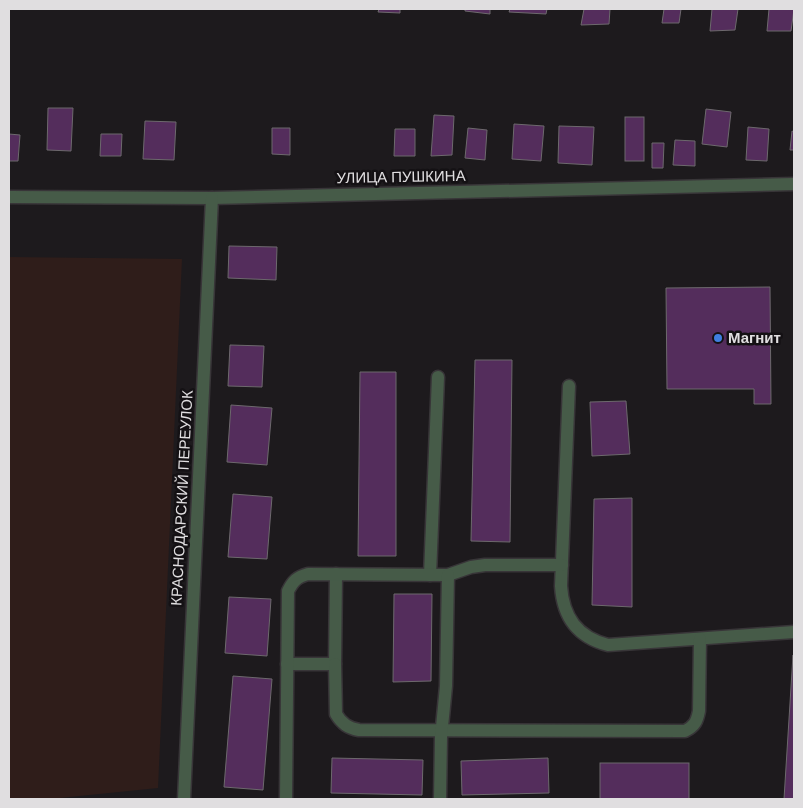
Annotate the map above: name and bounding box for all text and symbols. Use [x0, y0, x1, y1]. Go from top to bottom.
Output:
street label: УЛИЦА ПУШКИНА [336, 166, 466, 188]
place label: Магнит [728, 328, 781, 348]
marker: Магнит [712, 332, 724, 344]
street label: КРАСНОДАРСКИЙ ПЕРЕУЛОК [166, 390, 198, 606]

